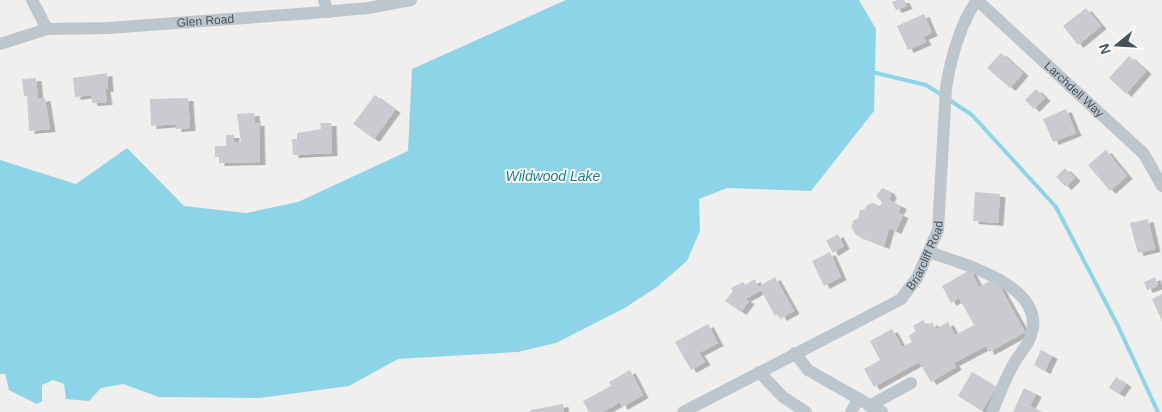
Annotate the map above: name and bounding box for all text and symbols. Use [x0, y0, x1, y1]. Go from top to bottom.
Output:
street label: Glen Road [176, 12, 235, 30]
north arrow [1092, 20, 1142, 70]
text: N [1095, 42, 1114, 56]
street label: Larchdell Way [1041, 59, 1107, 120]
water label: Wildwood Lake [506, 168, 601, 184]
street label: Briarcliff Road [903, 220, 946, 293]

